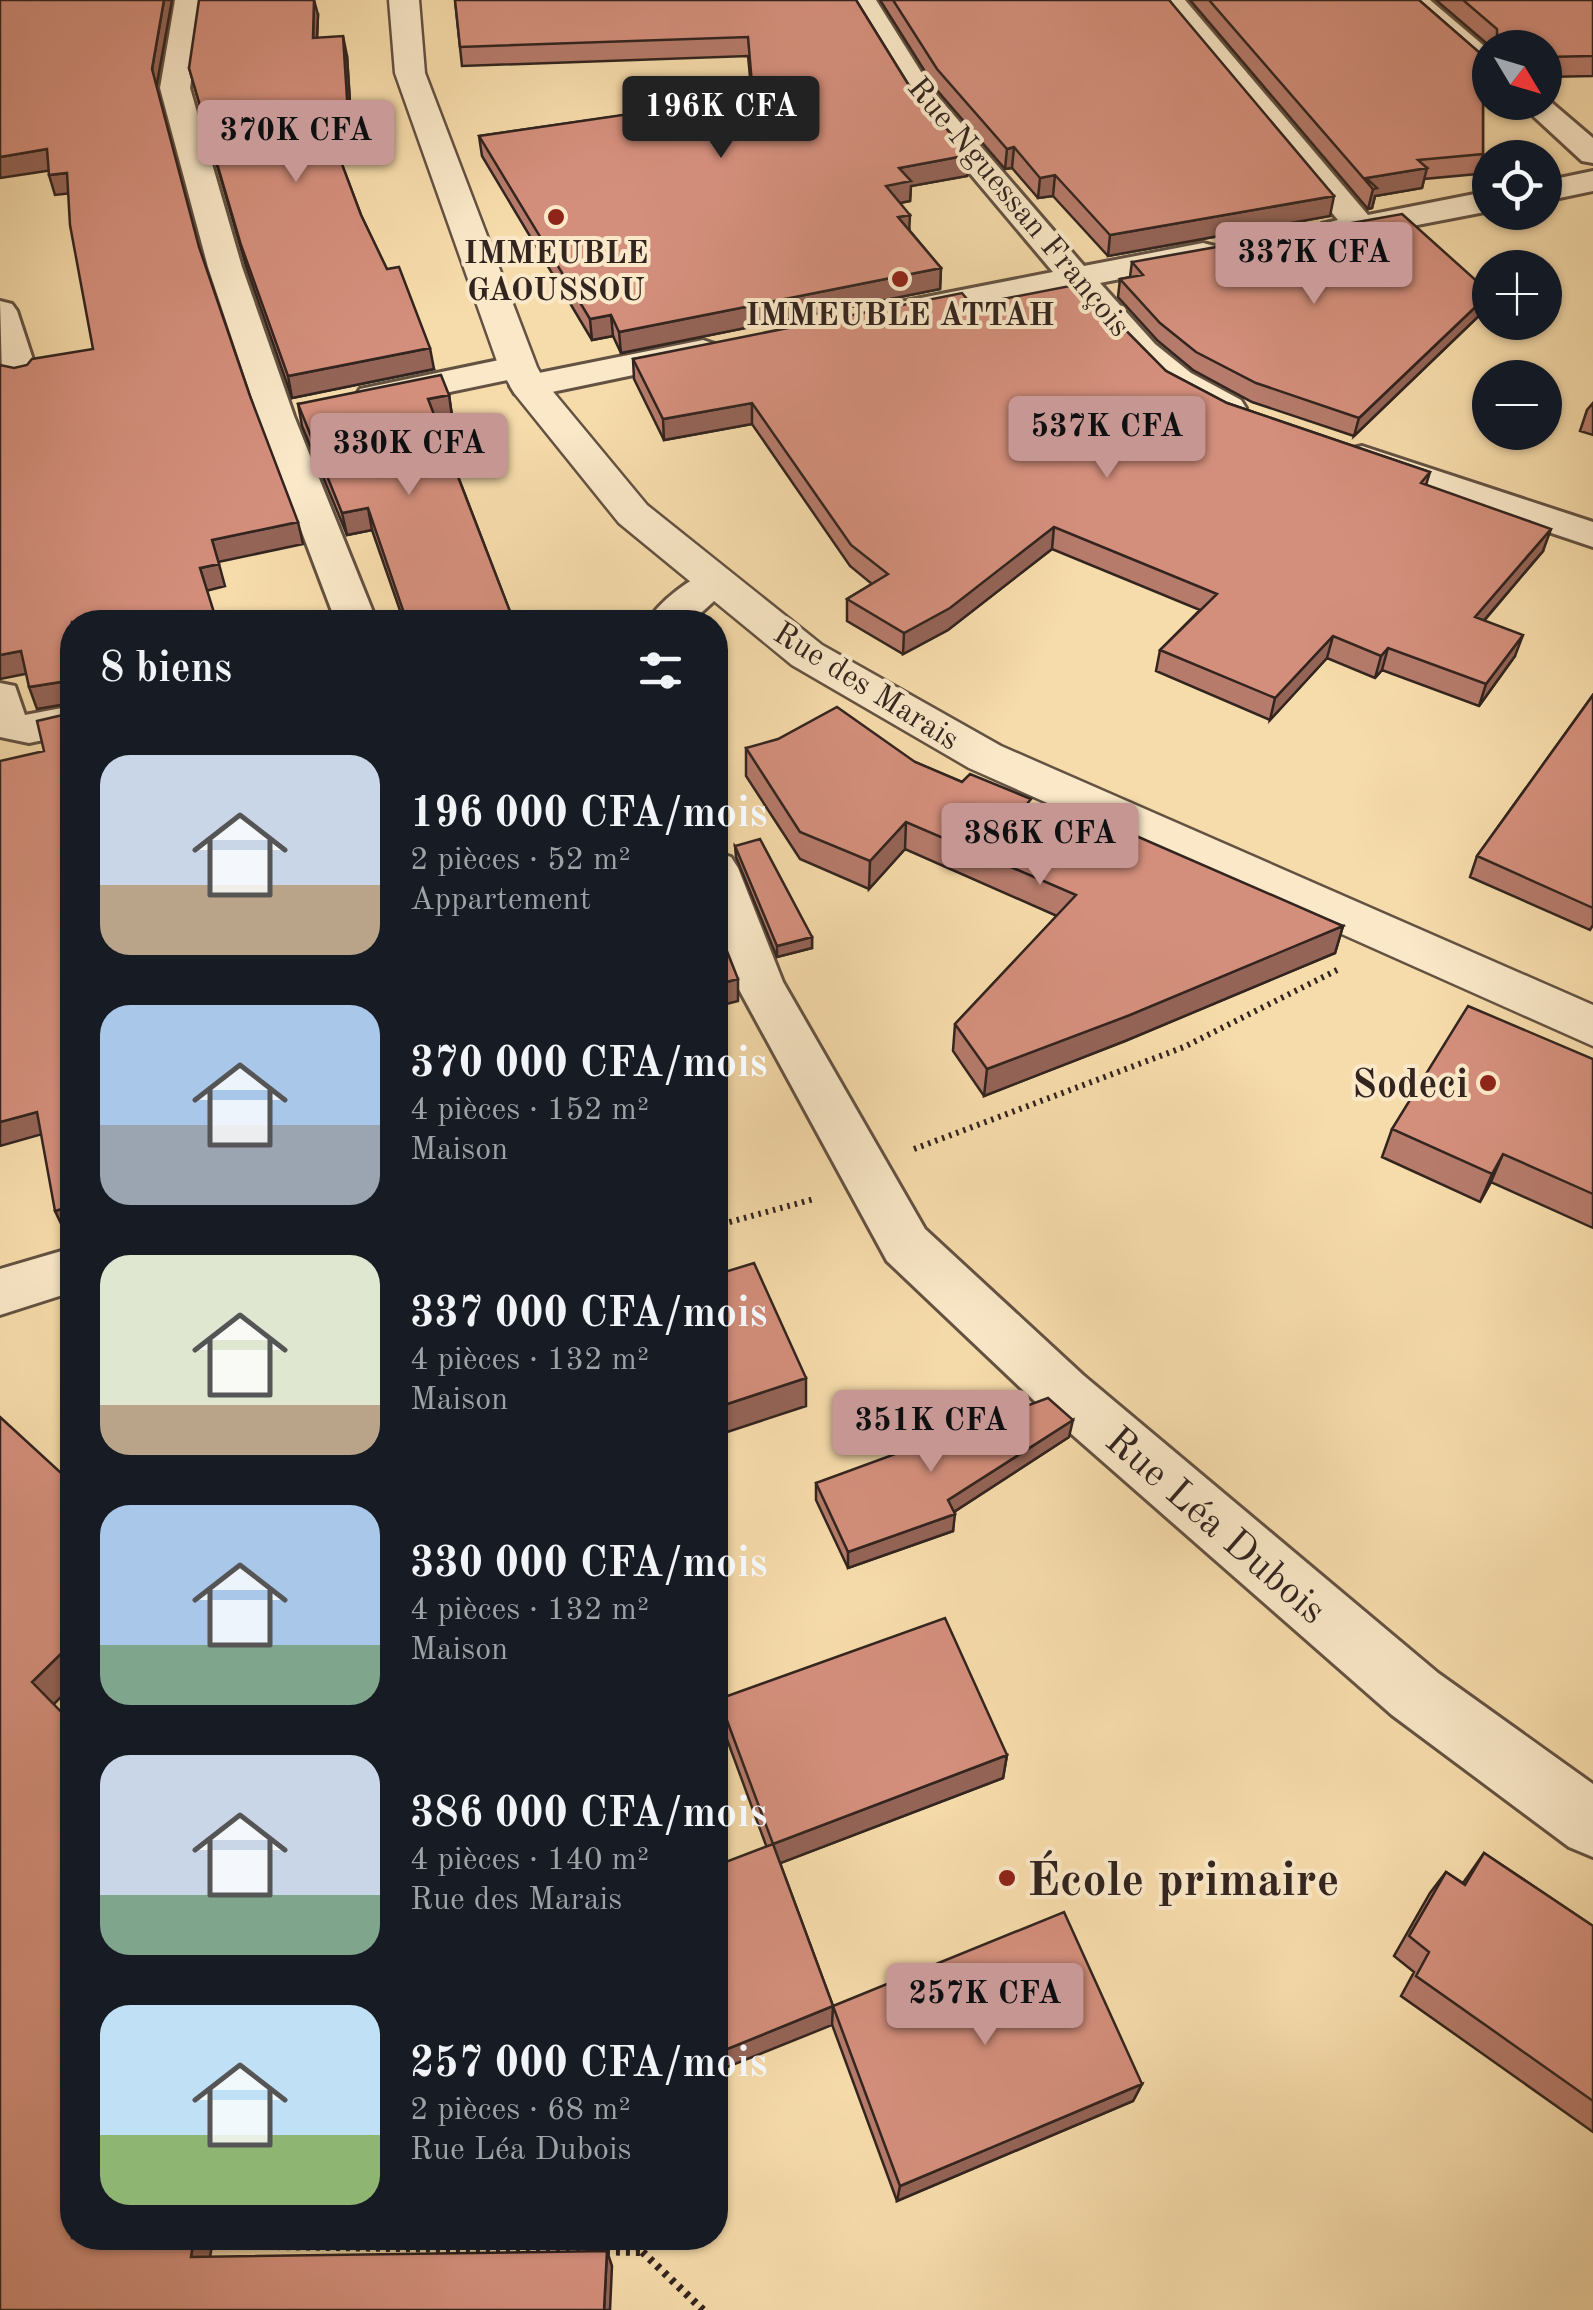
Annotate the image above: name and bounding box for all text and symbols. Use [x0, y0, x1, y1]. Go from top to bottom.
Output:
north arrow [1472, 30, 1562, 120]
map controls [1472, 30, 1562, 450]
street label: Rue Nguessan François [900, 72, 1135, 344]
pin: 196K CFA [618, 76, 824, 161]
text: 196K CFA [644, 92, 798, 124]
pin: 370K CFA [193, 100, 399, 185]
text: 370K CFA [219, 116, 373, 148]
button: locate [1472, 140, 1562, 230]
marker: IMMEUBLE GAOUSSOU [545, 206, 567, 228]
pin: 337K CFA [1211, 222, 1417, 307]
text: 337K CFA [1237, 238, 1391, 270]
place label: IMMEUBLE GAOUSSOU [464, 239, 648, 308]
button: + [1472, 250, 1562, 340]
marker: IMMEUBLE ATTAH [889, 268, 911, 290]
place label: IMMEUBLE ATTAH [745, 301, 1055, 333]
button: − [1472, 360, 1562, 450]
pin: 537K CFA [1004, 396, 1210, 481]
text: 537K CFA [1030, 412, 1184, 444]
pin: 330K CFA [306, 413, 512, 498]
text: 330K CFA [332, 429, 486, 461]
street label: Rue des Marais [767, 618, 964, 757]
icon: filters [633, 643, 688, 698]
text: 8 biens [100, 649, 232, 691]
text: 196 000 CFA/mois [410, 794, 768, 836]
icon: home [180, 795, 300, 915]
pin: 386K CFA [937, 803, 1143, 888]
text: 386K CFA [963, 819, 1117, 851]
text: 2 pièces · 52 m² [410, 845, 631, 877]
text: Appartement [410, 885, 591, 917]
text: 370 000 CFA/mois [410, 1044, 768, 1086]
icon: home [180, 1045, 300, 1165]
place label: Sodeci [1352, 1067, 1468, 1107]
marker: Sodeci [1477, 1072, 1499, 1094]
text: 4 pièces · 152 m² [410, 1095, 649, 1127]
text: Maison [410, 1135, 508, 1167]
text: 337 000 CFA/mois [410, 1294, 768, 1336]
icon: home [180, 1295, 300, 1415]
text: 4 pièces · 132 m² [410, 1345, 649, 1377]
text: Maison [410, 1385, 508, 1417]
pin: 351K CFA [828, 1390, 1034, 1475]
text: 351K CFA [854, 1406, 1008, 1438]
street label: Rue Léa Dubois [1097, 1421, 1332, 1633]
text: 330 000 CFA/mois [410, 1544, 768, 1586]
icon: home [180, 1545, 300, 1665]
text: 4 pièces · 132 m² [410, 1595, 649, 1627]
text: Maison [410, 1635, 508, 1667]
text: 386 000 CFA/mois [410, 1794, 768, 1836]
icon: home [180, 1795, 300, 1915]
text: 4 pièces · 140 m² [410, 1845, 649, 1877]
place label: École primaire [1027, 1850, 1339, 1906]
marker: École primaire [996, 1867, 1018, 1889]
text: Rue des Marais [410, 1885, 622, 1917]
pin: 257K CFA [882, 1963, 1088, 2048]
text: 257K CFA [908, 1979, 1062, 2011]
text: 257 000 CFA/mois [410, 2044, 768, 2086]
icon: home [180, 2045, 300, 2165]
text: 2 pièces · 68 m² [410, 2095, 631, 2127]
text: Rue Léa Dubois [410, 2135, 631, 2167]

